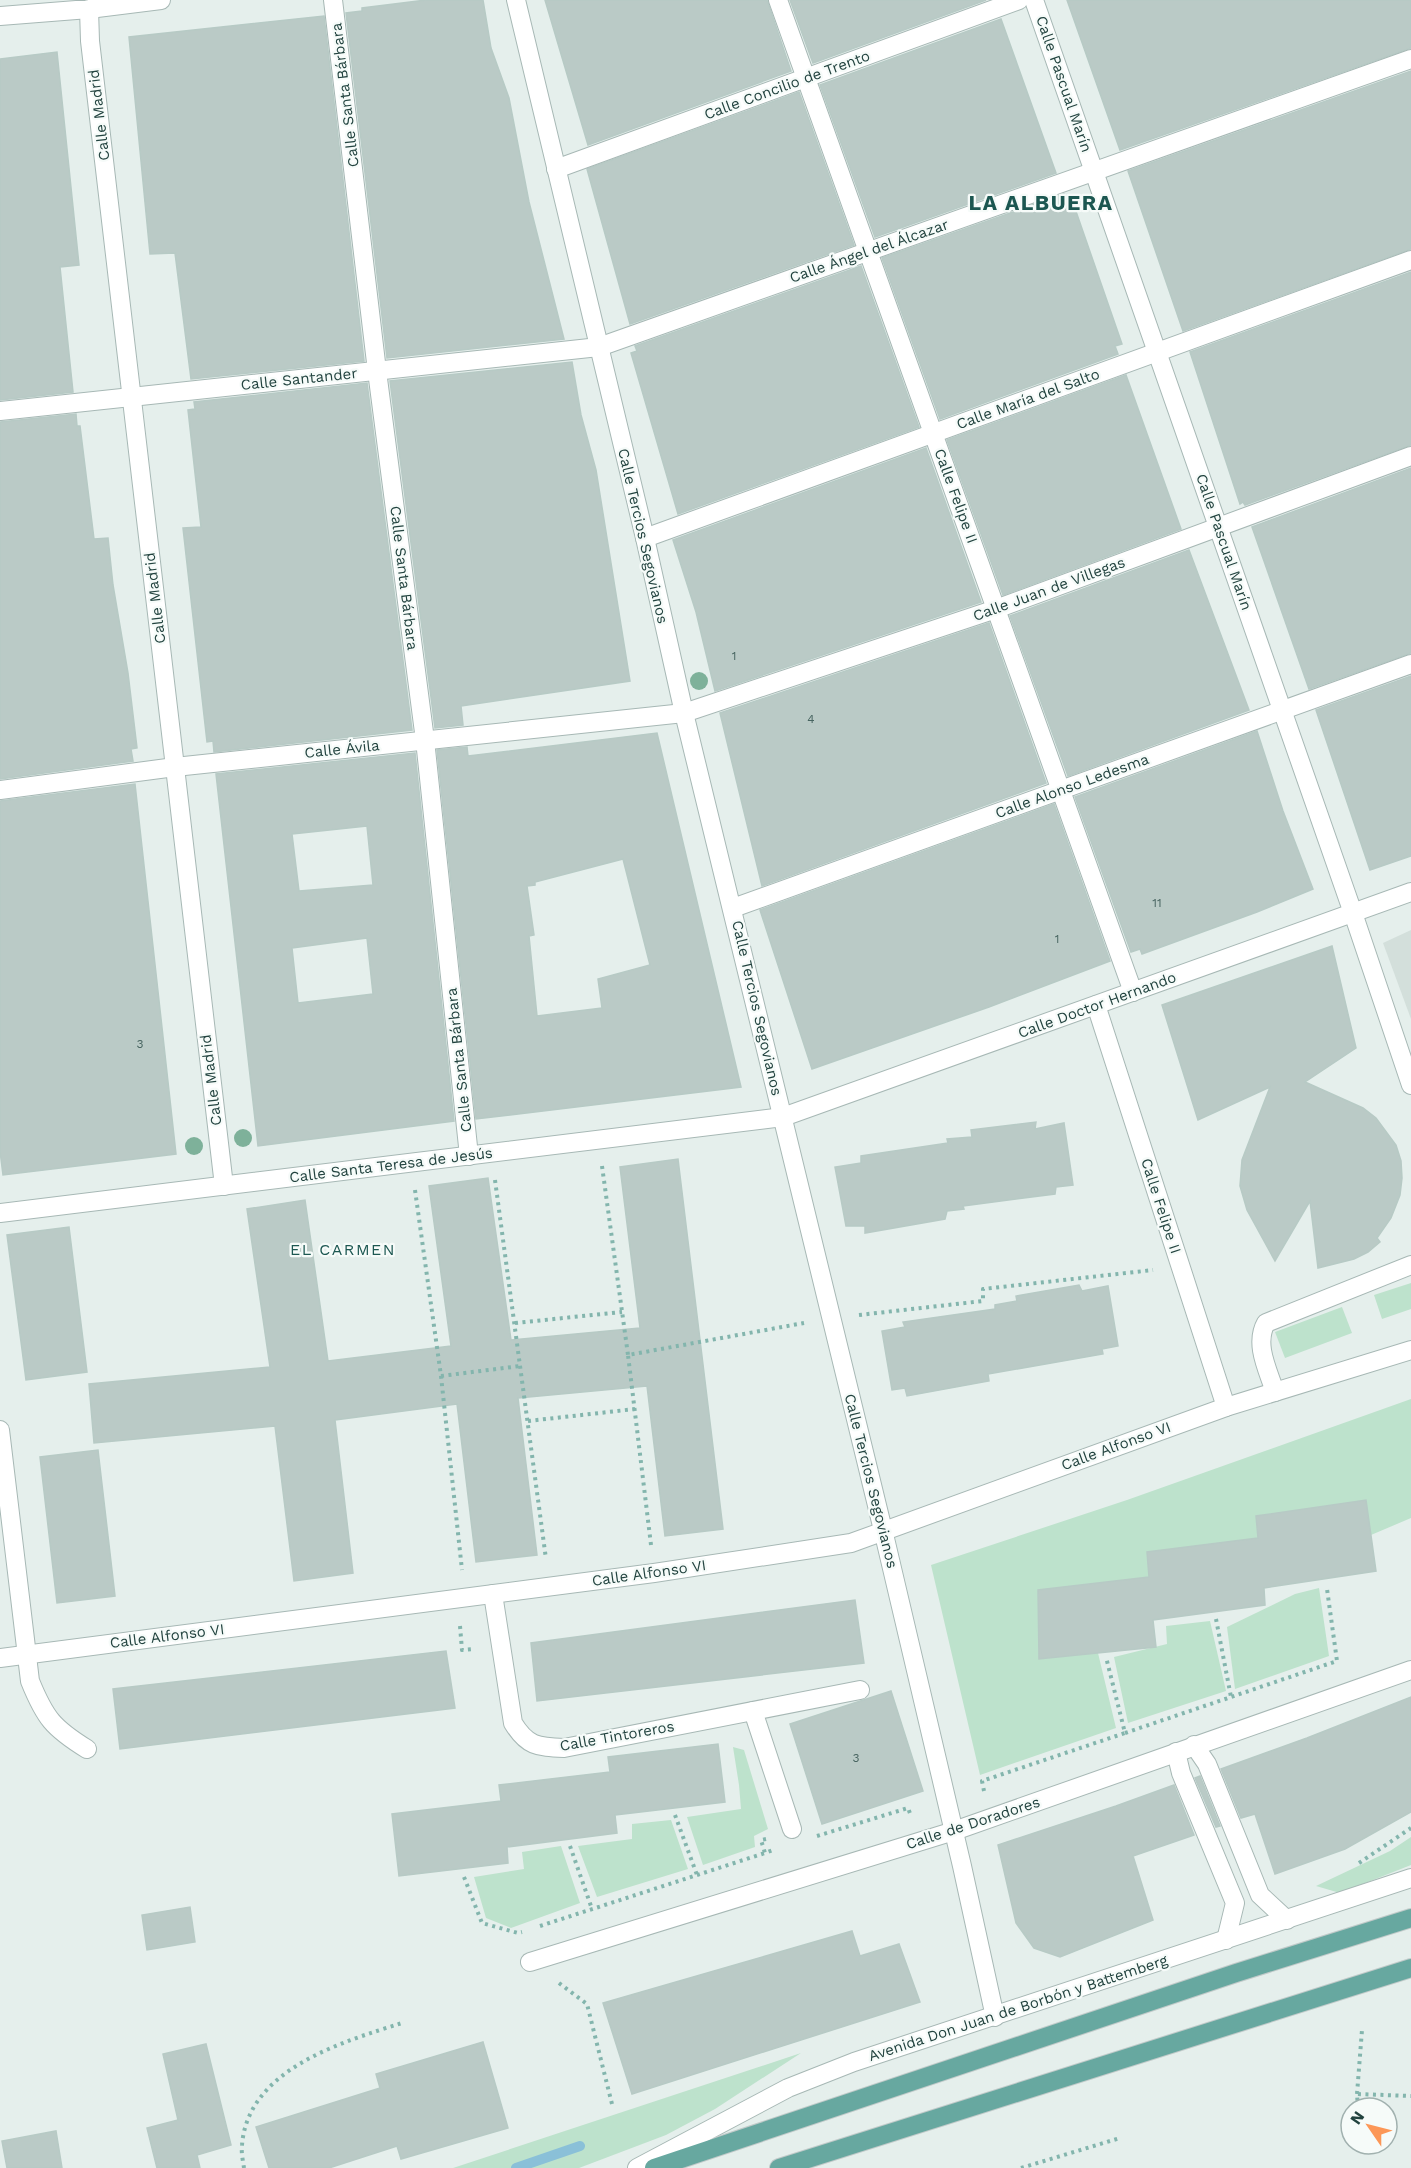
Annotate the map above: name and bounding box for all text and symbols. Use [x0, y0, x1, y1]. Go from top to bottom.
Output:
street label: Calle Pascual Marín [1032, 13, 1096, 155]
street label: Calle Santa Bárbara [327, 21, 363, 168]
street label: Calle Concilio de Trento [702, 47, 872, 123]
street label: Calle Madrid [84, 68, 114, 162]
district label: LA ALBUERA [968, 190, 1114, 215]
street label: Calle Ángel del Álcazar [787, 215, 951, 287]
street label: Calle Santander [240, 364, 358, 394]
street label: Calle María del Salto [954, 365, 1102, 433]
street label: Calle Felipe II [931, 446, 981, 546]
street label: Calle Tercios Segovianos [614, 447, 672, 626]
street label: Calle Pascual Marín [1192, 471, 1256, 613]
street label: Calle Santa Bárbara [386, 505, 422, 652]
street label: Calle Madrid [140, 551, 170, 645]
street label: Calle Juan de Villegas [971, 553, 1128, 625]
house number: 1 [732, 649, 736, 663]
house number: 4 [807, 712, 815, 726]
street label: Calle Ávila [304, 736, 381, 762]
street label: Calle Alonso Ledesma [993, 750, 1152, 822]
house number: 11 [1152, 896, 1162, 910]
street label: Calle Tercios Segovianos [728, 919, 786, 1098]
house number: 1 [1055, 932, 1059, 946]
street label: Calle Doctor Hernando [1015, 968, 1179, 1042]
street label: Calle Santa Bárbara [442, 986, 476, 1133]
street label: Calle Madrid [196, 1033, 226, 1127]
house number: 3 [137, 1037, 144, 1051]
street label: Calle Santa Teresa de Jesús [288, 1144, 494, 1186]
street label: Calle Felipe II [1137, 1156, 1185, 1256]
district label: EL CARMEN [290, 1240, 396, 1259]
street label: Calle Tercios Segovianos [841, 1392, 901, 1570]
street label: Calle Alfonso VI [1059, 1418, 1173, 1474]
street label: Calle Alfonso VI [591, 1556, 707, 1590]
street label: Calle Alfonso VI [109, 1620, 225, 1652]
street label: Calle Tintoreros [558, 1717, 676, 1755]
house number: 3 [853, 1751, 860, 1765]
street label: Calle de Doradores [904, 1793, 1042, 1853]
street label: Avenida Don Juan de Borbón y Battemberg [866, 1951, 1170, 2065]
north arrow [1339, 2096, 1399, 2156]
text: N [1346, 2107, 1368, 2128]

